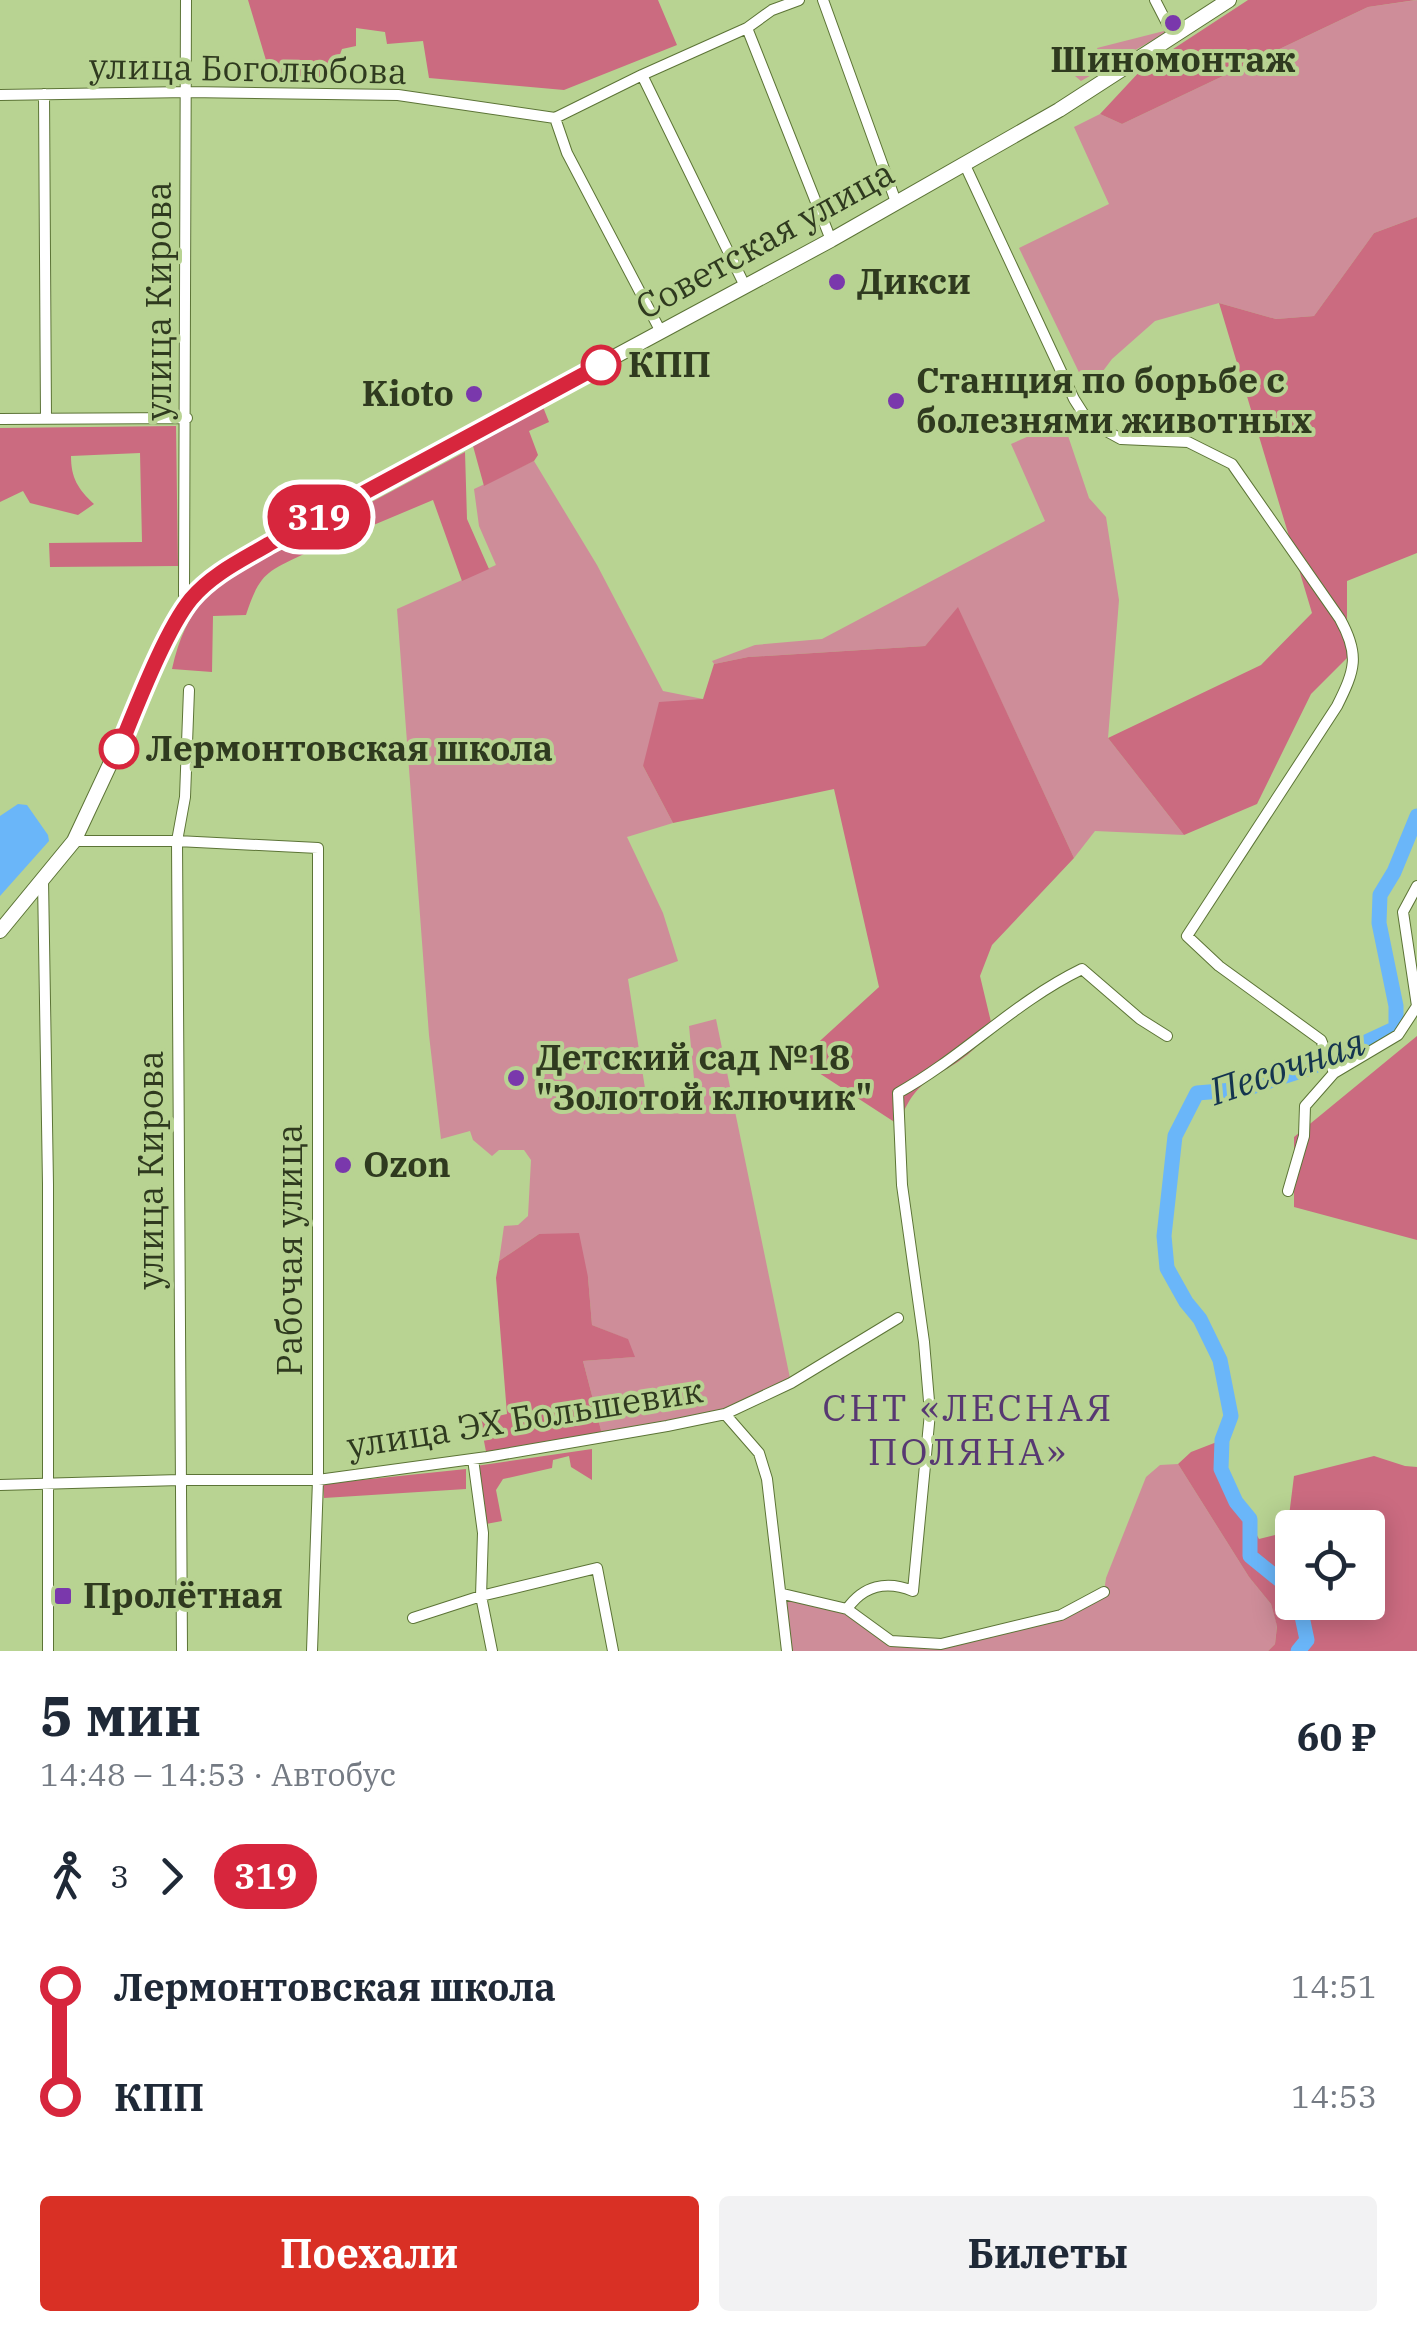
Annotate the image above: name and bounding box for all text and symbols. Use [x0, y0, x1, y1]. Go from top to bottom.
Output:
marker: Шиномонтаж [1162, 12, 1184, 34]
place label: Шиномонтаж [1050, 36, 1296, 82]
street label: улица Боголюбова [89, 42, 407, 94]
street label: Советская улица [627, 149, 902, 329]
street label: улица Кирова [135, 181, 181, 421]
place label: Дикси [857, 258, 971, 304]
marker: Дикси [826, 271, 848, 293]
place label: КПП [628, 341, 711, 387]
marker: КПП [582, 346, 620, 384]
place label: Станция по борьбе с болезнями животных [916, 357, 1313, 443]
place label: Kioto [362, 370, 454, 416]
marker: Kioto [463, 383, 485, 405]
marker: Станция по борьбе с болезнями животных [885, 390, 907, 412]
line badge: 319 [262, 484, 376, 550]
text: 319 [287, 494, 351, 540]
place label: Лермонтовская школа [146, 725, 553, 771]
marker: Лермонтовская школа [100, 730, 138, 768]
water label: Песочная [1201, 1016, 1371, 1115]
place label: Детский сад №18 "Золотой ключик" [536, 1034, 872, 1120]
street label: улица Кирова [127, 1050, 173, 1290]
marker: Детский сад №18 "Золотой ключик" [505, 1067, 527, 1089]
street label: Рабочая улица [266, 1124, 312, 1376]
place label: Ozon [363, 1141, 451, 1187]
marker: Ozon [332, 1154, 354, 1176]
street label: улица ЭХ Большевик [344, 1366, 706, 1468]
district label: СНТ «ЛЕСНАЯ ПОЛЯНА» [822, 1382, 1114, 1475]
map controls [1275, 1510, 1385, 1620]
button: locate [1275, 1510, 1385, 1620]
place label: Пролётная [83, 1572, 283, 1618]
marker: Пролётная [52, 1585, 74, 1607]
text: 5 мин [40, 1680, 201, 1751]
text: 60 ₽ [1297, 1712, 1377, 1761]
text: 14:48 – 14:53 · Автобус [40, 1753, 396, 1795]
icon: walk [40, 1849, 95, 1904]
icon: forward [144, 1849, 199, 1904]
text: 319 [234, 1853, 297, 1899]
text: 3 [110, 1855, 129, 1897]
text: Лермонтовская школа [114, 1962, 556, 2011]
text: 14:51 [1291, 1965, 1377, 2007]
text: КПП [114, 2072, 204, 2121]
text: 14:53 [1291, 2075, 1377, 2117]
button: Поехали [40, 2196, 699, 2311]
button: Билеты [719, 2196, 1377, 2311]

